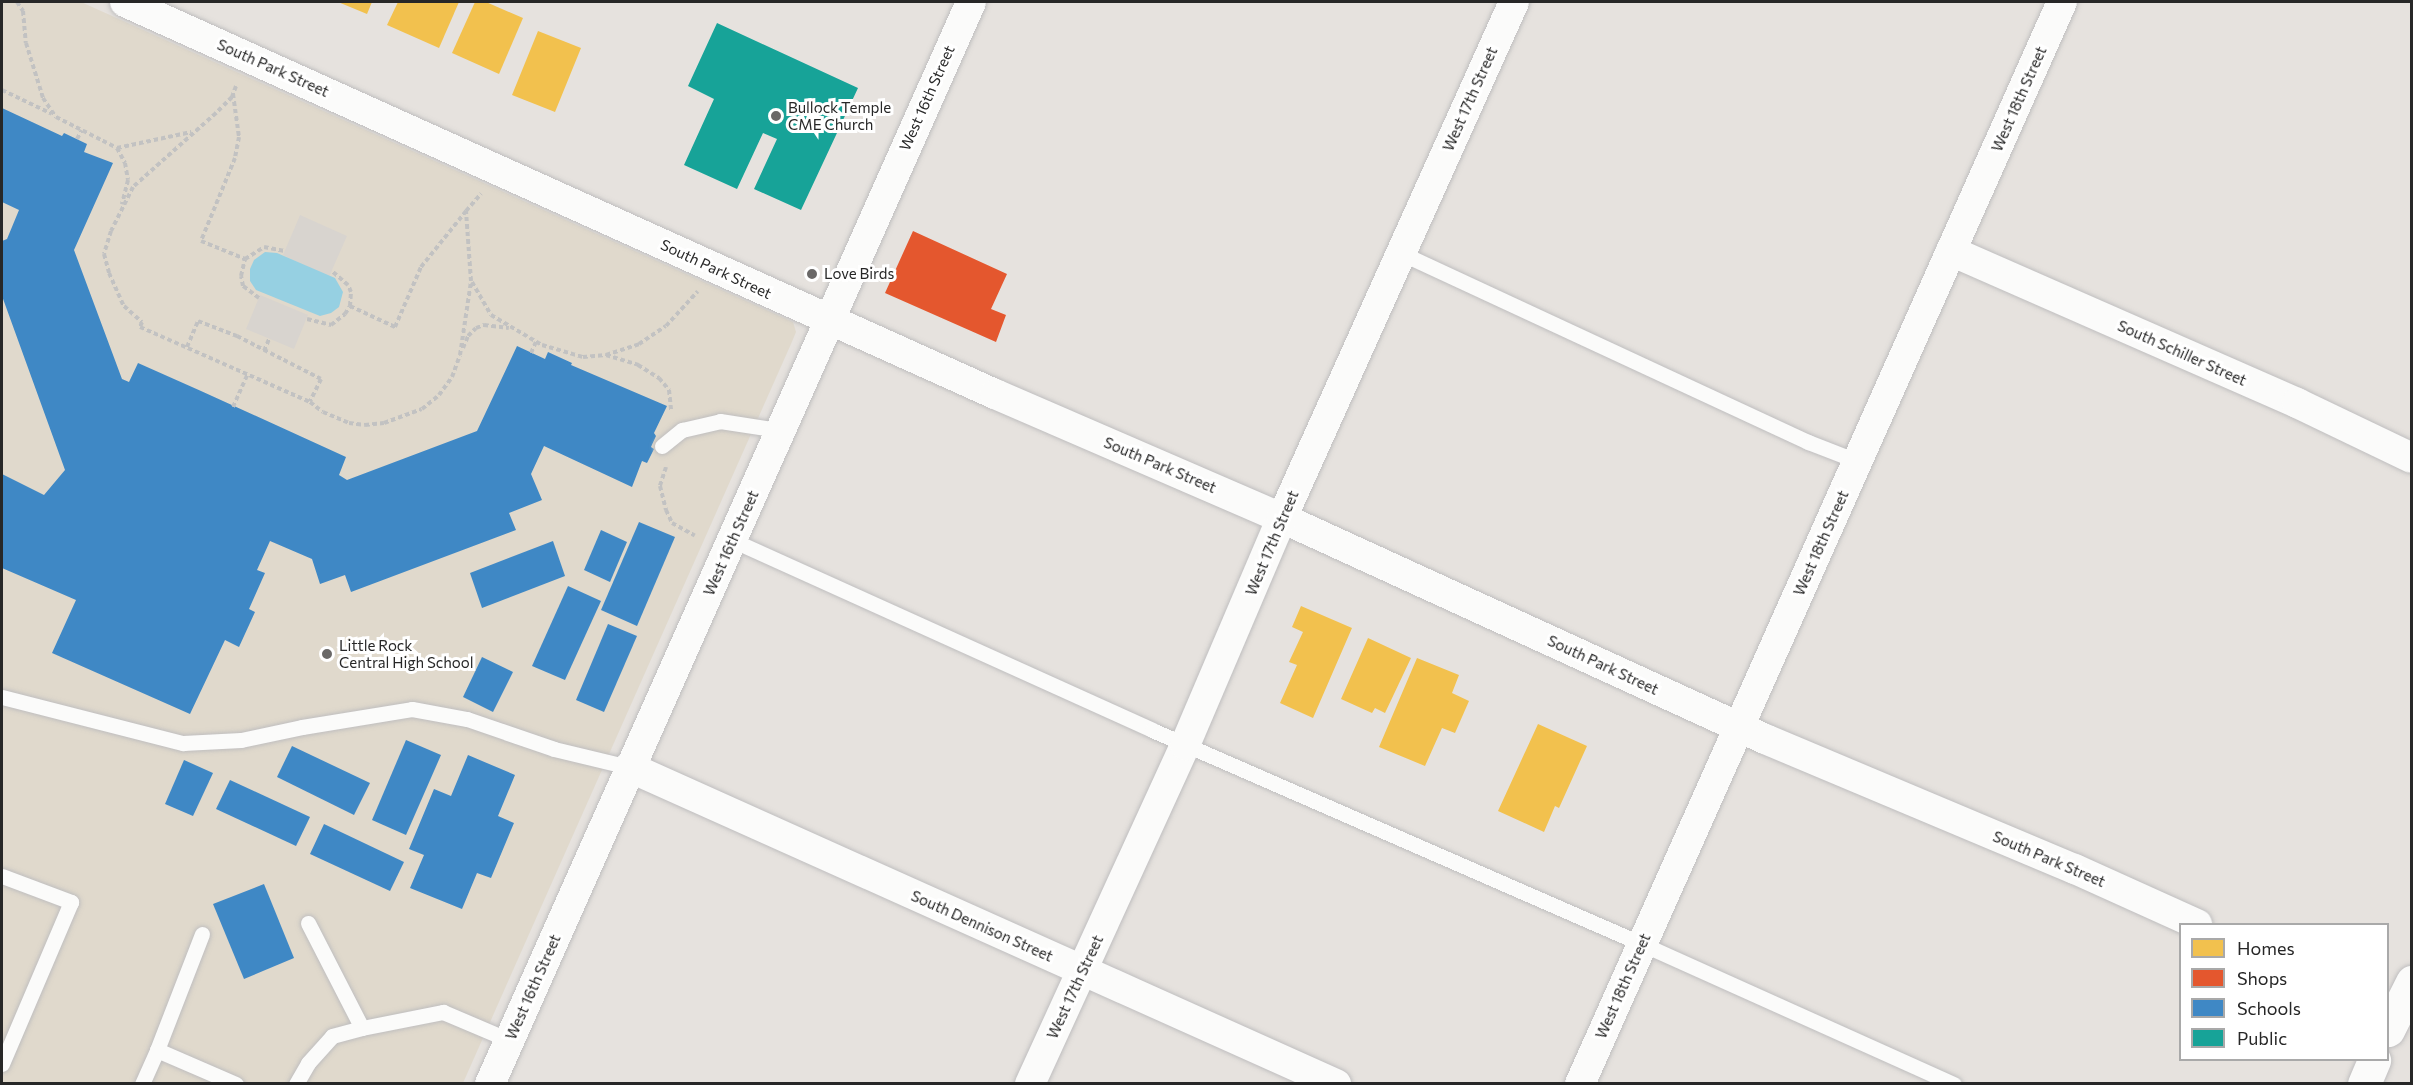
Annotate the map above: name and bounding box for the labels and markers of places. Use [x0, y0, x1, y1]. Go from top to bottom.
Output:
place label: Bullock Temple CME Church [788, 98, 891, 133]
marker: Bullock Temple CME Church [769, 109, 783, 123]
place label: Love Birds [824, 265, 894, 283]
marker: Love Birds [805, 267, 819, 281]
place label: Little Rock Central High School [339, 636, 474, 671]
marker: Little Rock Central High School [320, 647, 334, 661]

